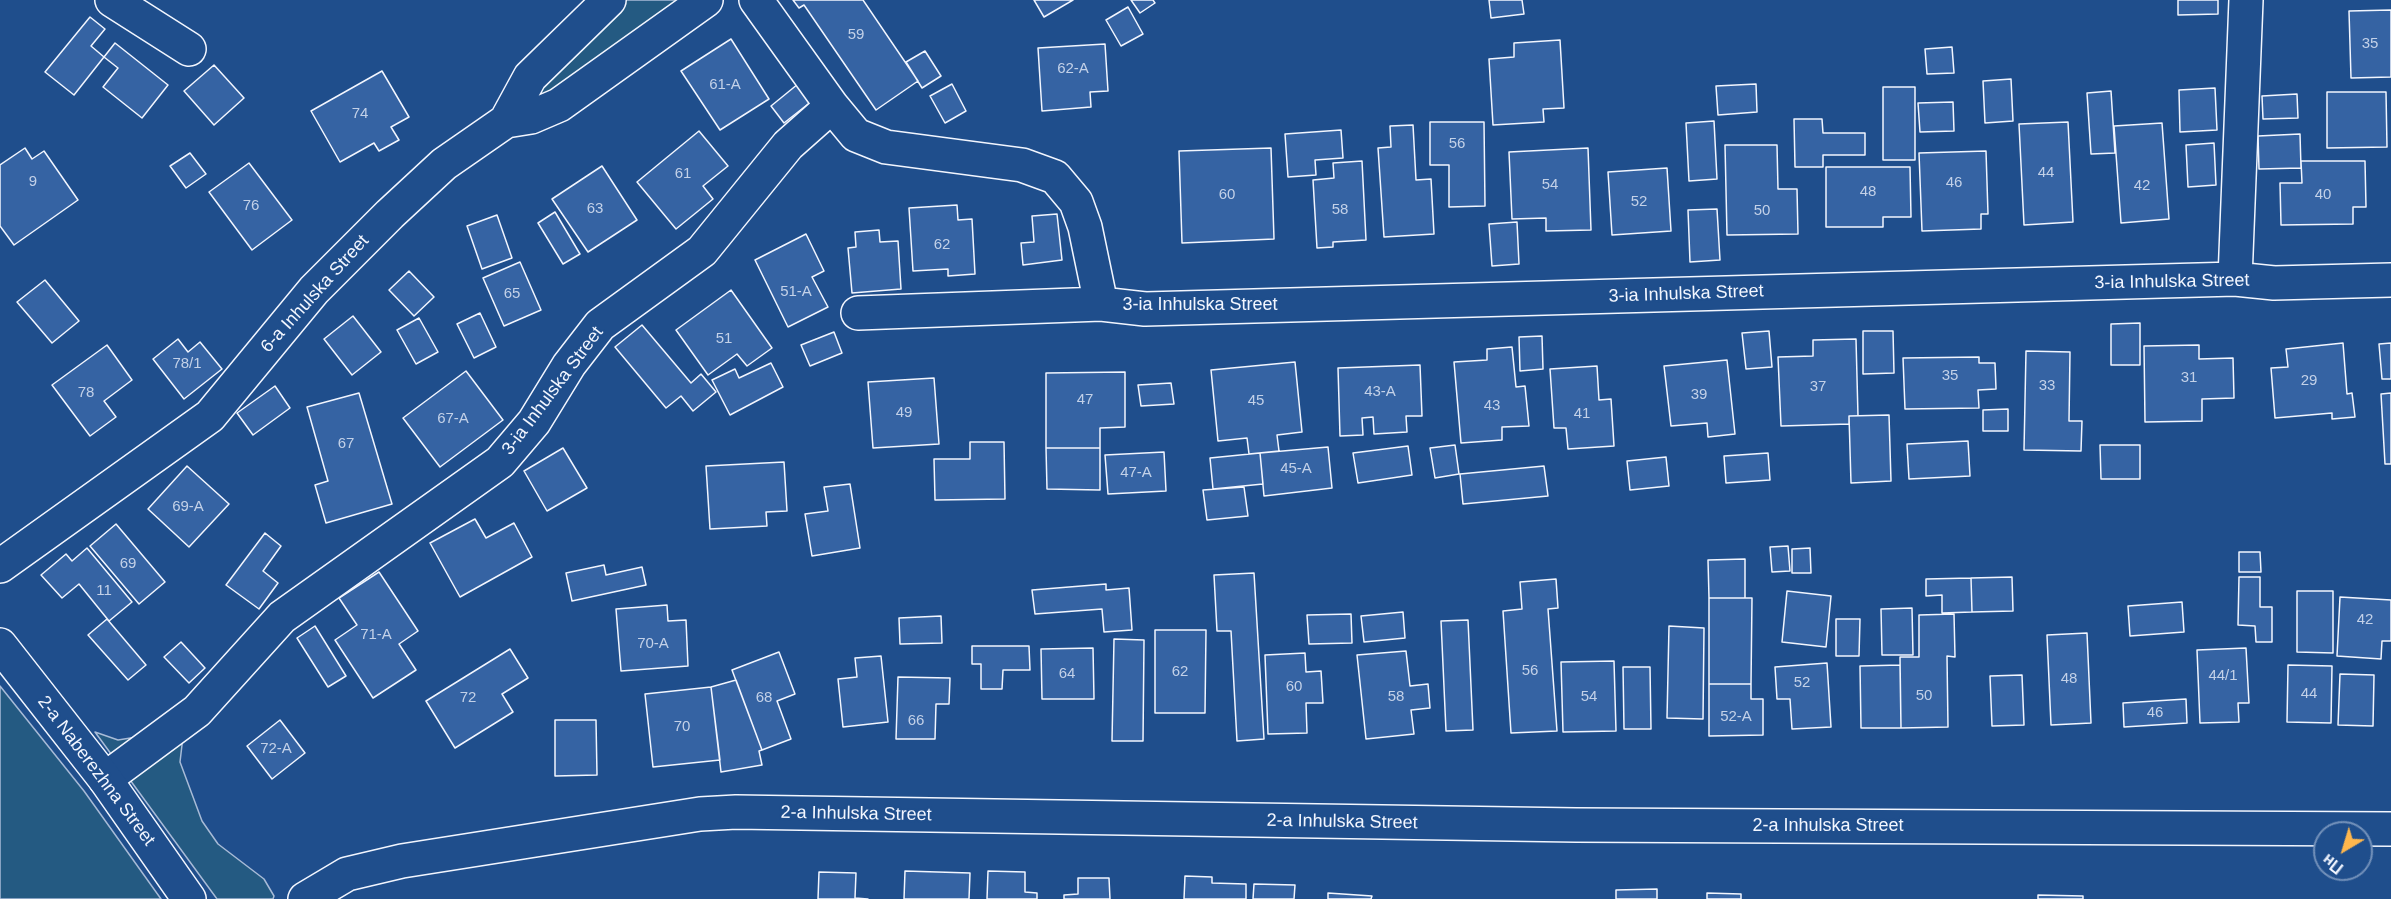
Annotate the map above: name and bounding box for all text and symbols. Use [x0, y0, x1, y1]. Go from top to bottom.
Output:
house number: 59 [848, 26, 864, 44]
house number: 35 [2362, 35, 2378, 53]
house number: 62-А [1057, 60, 1089, 78]
house number: 61-А [709, 76, 741, 94]
house number: 74 [352, 105, 368, 123]
house number: 56 [1449, 135, 1465, 153]
house number: 44 [2038, 164, 2054, 182]
house number: 61 [675, 165, 691, 183]
house number: 9 [29, 173, 37, 191]
house number: 46 [1946, 174, 1962, 192]
house number: 54 [1542, 176, 1558, 194]
house number: 42 [2134, 177, 2150, 195]
house number: 48 [1860, 183, 1876, 201]
house number: 60 [1219, 186, 1235, 204]
house number: 40 [2315, 186, 2331, 204]
house number: 52 [1631, 193, 1647, 211]
house number: 76 [243, 197, 259, 215]
house number: 63 [587, 200, 603, 218]
house number: 58 [1332, 201, 1348, 219]
house number: 50 [1754, 202, 1770, 220]
street label: 6-a Inhulska Street [256, 231, 374, 357]
house number: 62 [934, 236, 950, 254]
street label: 3-ia Inhulska Street [2094, 270, 2250, 294]
street label: 3-ia Inhulska Street [1608, 281, 1764, 307]
house number: 51-А [780, 283, 812, 301]
house number: 65 [504, 285, 520, 303]
street label: 3-ia Inhulska Street [1122, 294, 1278, 316]
street label: 3-ia Inhulska Street [498, 323, 608, 459]
house number: 51 [716, 330, 732, 348]
house number: 78/1 [172, 355, 202, 373]
house number: 35 [1942, 367, 1958, 385]
house number: 31 [2181, 369, 2197, 387]
house number: 29 [2301, 372, 2317, 390]
house number: 33 [2039, 377, 2055, 395]
house number: 37 [1810, 378, 1826, 396]
house number: 43-А [1364, 383, 1396, 401]
house number: 78 [78, 384, 94, 402]
house number: 39 [1691, 386, 1707, 404]
house number: 47 [1077, 391, 1093, 409]
house number: 45 [1248, 392, 1264, 410]
house number: 43 [1484, 397, 1500, 415]
house number: 49 [896, 404, 912, 422]
house number: 41 [1574, 405, 1590, 423]
house number: 67-А [437, 410, 469, 428]
house number: 67 [338, 435, 354, 453]
house number: 45-А [1280, 460, 1312, 478]
house number: 47-А [1120, 464, 1152, 482]
house number: 69-А [172, 498, 204, 516]
house number: 69 [120, 555, 136, 573]
house number: 11 [96, 582, 112, 600]
house number: 42 [2357, 611, 2373, 629]
house number: 71-А [360, 626, 392, 644]
house number: 70-А [637, 635, 669, 653]
house number: 56 [1522, 662, 1538, 680]
house number: 62 [1172, 663, 1188, 681]
house number: 64 [1059, 665, 1075, 683]
house number: 44/1 [2208, 667, 2238, 685]
house number: 48 [2061, 670, 2077, 688]
house number: 52 [1794, 674, 1810, 692]
house number: 60 [1286, 678, 1302, 696]
house number: 44 [2301, 685, 2317, 703]
house number: 50 [1916, 687, 1932, 705]
house number: 58 [1388, 688, 1404, 706]
house number: 54 [1581, 688, 1597, 706]
house number: 72 [460, 689, 476, 707]
house number: 68 [756, 689, 772, 707]
street label: 2-a Naberezhna Street [33, 692, 159, 850]
house number: 46 [2147, 704, 2163, 722]
house number: 52-А [1720, 708, 1752, 726]
house number: 66 [908, 712, 924, 730]
house number: 70 [674, 718, 690, 736]
house number: 72-А [260, 740, 292, 758]
street label: 2-a Inhulska Street [780, 802, 932, 826]
street label: 2-a Inhulska Street [1266, 810, 1418, 834]
street label: 2-a Inhulska Street [1752, 815, 1904, 837]
north arrow [2313, 821, 2373, 881]
text: Пн [2319, 851, 2346, 877]

